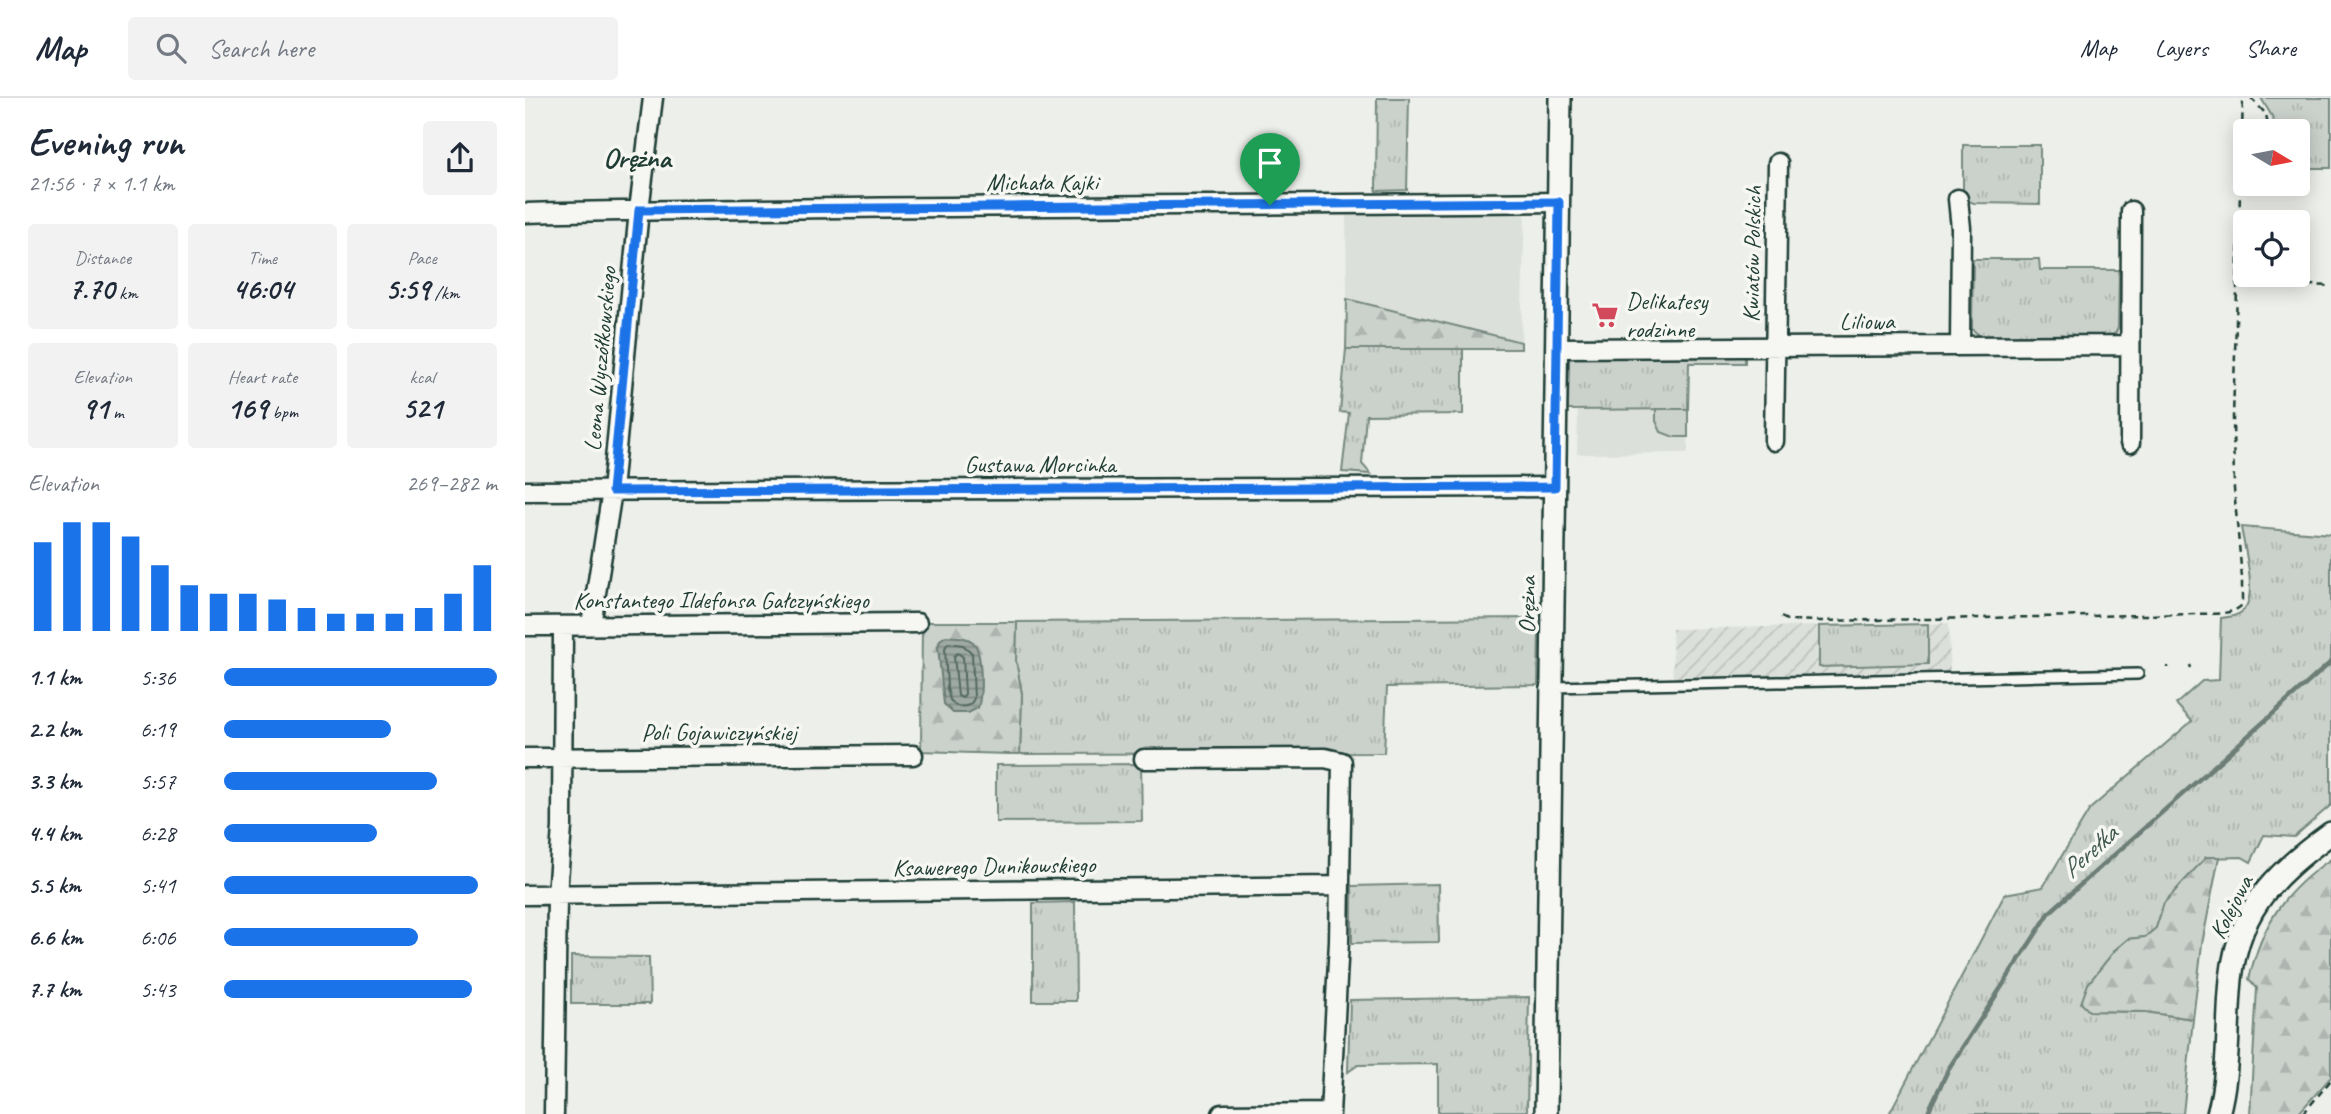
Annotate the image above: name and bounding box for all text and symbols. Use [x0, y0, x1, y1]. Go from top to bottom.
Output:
search box [128, 17, 618, 80]
text: Map [35, 27, 86, 69]
icon: search [152, 29, 190, 67]
text: Search here [208, 32, 314, 65]
text: Map [2080, 33, 2117, 63]
text: Layers [2155, 33, 2208, 63]
text: Share [2246, 33, 2296, 63]
text: Evening run [28, 119, 184, 166]
north arrow [2233, 119, 2310, 196]
map controls [2233, 119, 2310, 287]
button: share [423, 121, 497, 195]
pin [1240, 133, 1300, 205]
district label: Orężna [603, 140, 673, 175]
icon: arrive [1251, 144, 1289, 182]
street label: Michała Kajki [986, 167, 1101, 197]
text: 21:56 · 7 × 1.1 km [28, 169, 174, 198]
street label: Kwiatów Polskich [1736, 185, 1768, 322]
button: locate [2233, 210, 2310, 287]
text: Distance [74, 246, 131, 270]
text: Time [248, 246, 277, 270]
text: Pace [408, 246, 437, 270]
street label: Leona Wyczółkowskiego [577, 264, 623, 452]
text: 7.70 [68, 270, 114, 308]
text: 46:04 [232, 270, 293, 308]
text: 5:59 [385, 270, 430, 308]
text: km [114, 281, 138, 305]
text: /km [430, 281, 459, 305]
place label: Delikatesy rodzinne [1626, 286, 1709, 344]
supermarket icon: Delikatesy rodzinne [1590, 300, 1620, 330]
street label: Liliowa [1840, 306, 1896, 336]
text: Elevation [74, 365, 132, 389]
text: Heart rate [228, 365, 297, 389]
text: kcal [410, 365, 435, 389]
text: 91 [82, 389, 109, 427]
text: 169 [227, 389, 268, 427]
text: 521 [402, 389, 442, 427]
text: m [109, 400, 124, 424]
text: bpm [268, 400, 298, 424]
street label: Gustawa Morcinka [964, 449, 1118, 479]
text: Elevation [28, 469, 99, 498]
text: 269–282 m [406, 469, 497, 498]
street label: Orężna [1512, 575, 1543, 634]
street label: Konstantego Ildefonsa Gałczyńskiego [573, 585, 870, 615]
text: 1.1 km [28, 663, 82, 692]
text: 5:36 [140, 663, 176, 692]
text: 2.2 km [28, 715, 82, 744]
text: 6:19 [140, 715, 176, 744]
street label: Poli Gojawiczyńskiej [641, 717, 800, 747]
text: 3.3 km [28, 767, 82, 796]
text: 5:57 [140, 767, 176, 796]
water label: Perełka [2054, 816, 2126, 885]
text: 4.4 km [28, 819, 82, 848]
text: 6:28 [140, 819, 176, 848]
street label: Ksawerego Dunikowskiego [892, 849, 1097, 883]
street label: Kolejowa [2202, 869, 2260, 944]
text: 5.5 km [28, 871, 81, 900]
text: 5:41 [140, 871, 176, 900]
text: 6.6 km [28, 923, 82, 952]
text: 6:06 [140, 923, 176, 952]
text: 7.7 km [28, 975, 81, 1004]
text: 5:43 [140, 975, 176, 1004]

